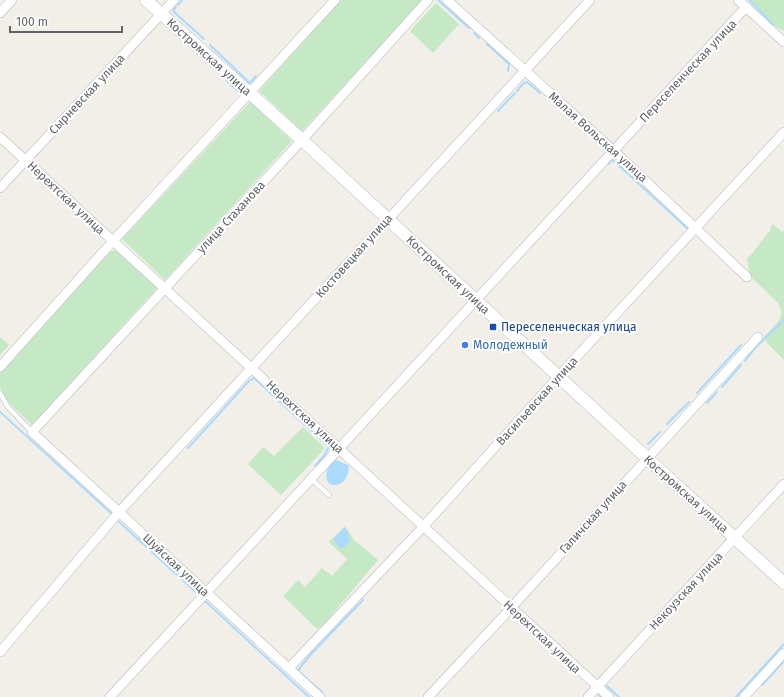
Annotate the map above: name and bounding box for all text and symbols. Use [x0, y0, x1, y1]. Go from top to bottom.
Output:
scale bar [10, 8, 122, 34]
text: 100 m [16, 15, 48, 29]
street label: Костромская улица [164, 15, 254, 99]
street label: Переселенческая улица [637, 17, 739, 125]
street label: Сырневская улица [46, 51, 128, 137]
street label: Малая Вольская улица [546, 89, 650, 185]
street label: Нерехтская улица [24, 159, 108, 237]
street label: улица Стаханова [194, 178, 268, 256]
street label: Костовецкая улица [313, 211, 395, 301]
street label: Костромская улица [403, 233, 493, 317]
place label: Переселенческая улица [501, 320, 637, 334]
marker: Переселенческая улица [488, 322, 498, 332]
place label: Молодежный [473, 338, 548, 352]
marker: Молодежный [460, 340, 470, 350]
street label: Васильевская улица [493, 354, 581, 448]
street label: Нерехтская улица [263, 378, 347, 456]
street label: Костромская улица [641, 452, 731, 536]
street label: Галичская улица [556, 477, 630, 557]
street label: Шуйская улица [140, 531, 212, 599]
street label: Некоузская улица [646, 549, 726, 633]
street label: Нерехтская улица [500, 598, 584, 676]

